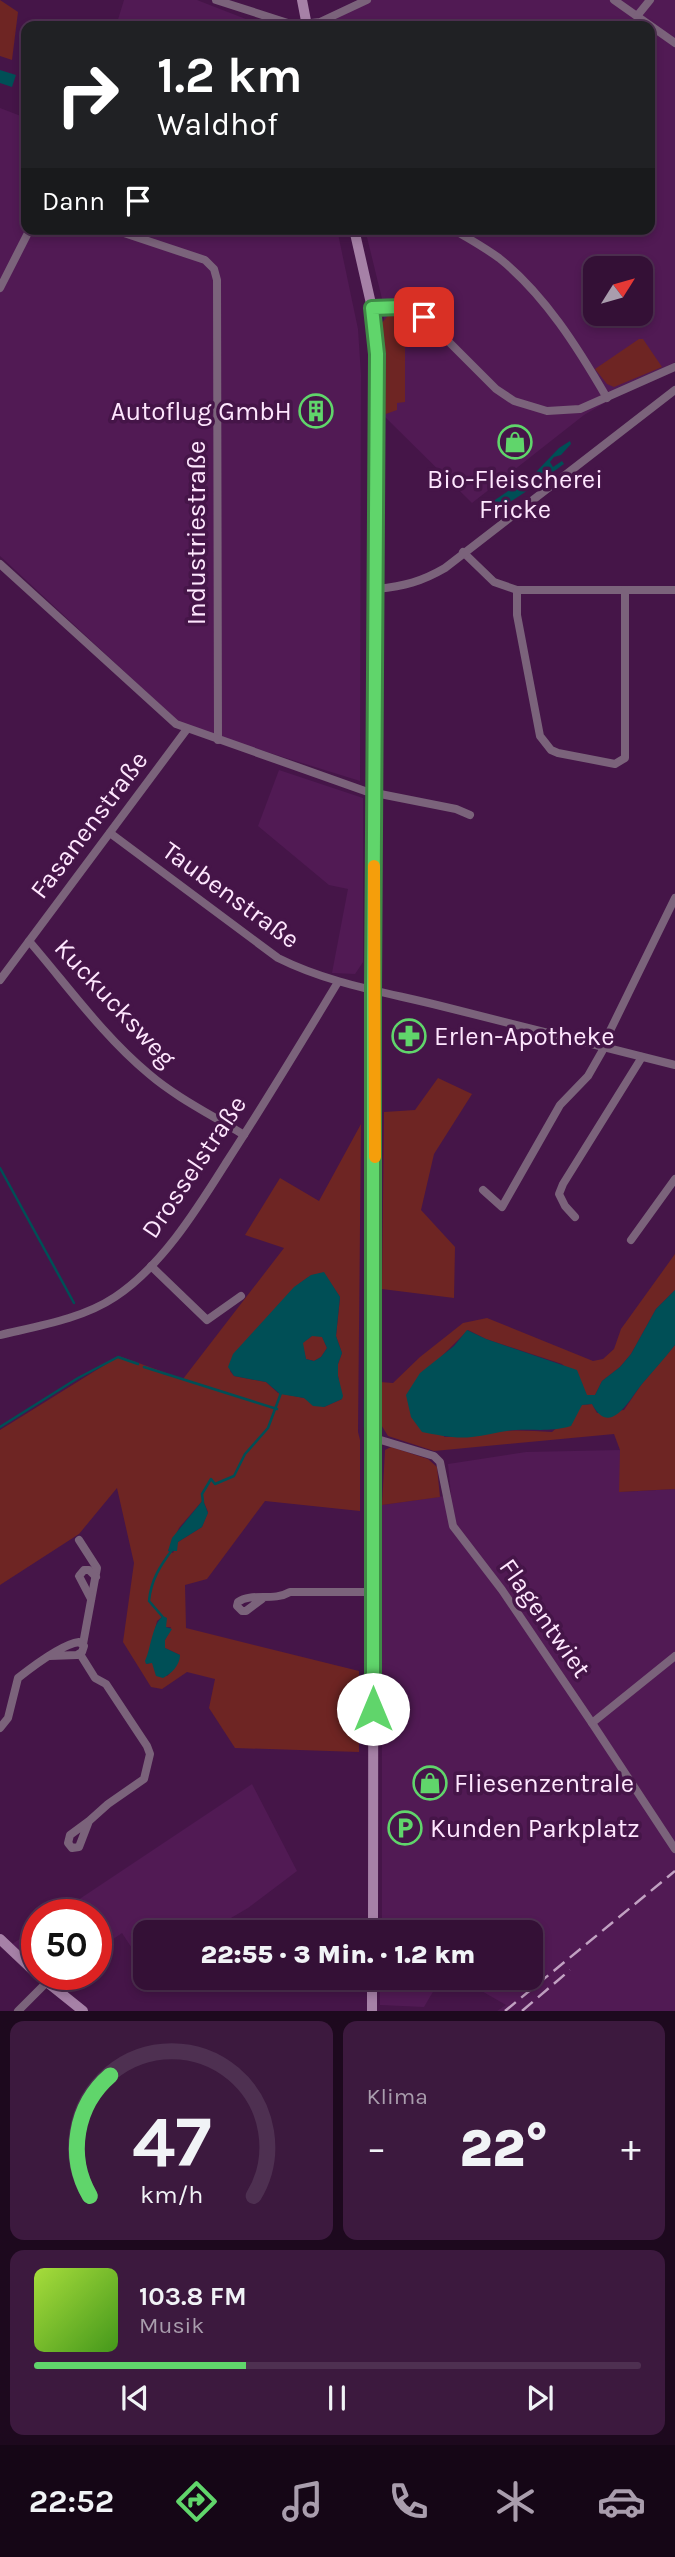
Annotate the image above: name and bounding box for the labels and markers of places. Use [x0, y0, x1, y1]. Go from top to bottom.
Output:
pin [394, 287, 454, 347]
building icon: Autoflug GmbH [297, 392, 335, 430]
place label: Autoflug GmbH [111, 396, 292, 427]
shop icon: Bio-Fleischerei Fricke [496, 423, 534, 461]
place label: Bio-Fleischerei Fricke [427, 464, 603, 525]
pharmacy icon: Erlen-Apotheke [390, 1017, 428, 1055]
place label: Erlen-Apotheke [434, 1021, 615, 1052]
shop icon: Fliesenzentrale [411, 1764, 449, 1802]
place label: Fliesenzentrale [454, 1768, 634, 1799]
parking icon: Kunden Parkplatz [386, 1809, 424, 1847]
place label: Kunden Parkplatz [430, 1813, 640, 1844]

